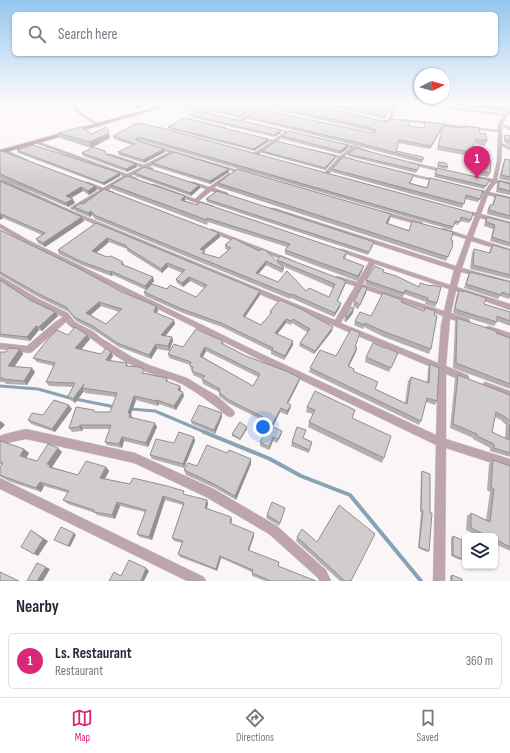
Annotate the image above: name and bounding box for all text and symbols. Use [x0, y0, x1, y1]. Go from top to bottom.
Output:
search box [12, 12, 498, 56]
icon: search [26, 23, 48, 45]
text: Search here [58, 25, 118, 44]
north arrow [414, 68, 450, 104]
pin: 1 [464, 146, 490, 179]
your location [253, 417, 273, 437]
map controls [462, 533, 498, 569]
button: layers [462, 533, 498, 569]
text: Nearby [16, 597, 59, 617]
text: Ls. Restaurant [55, 644, 132, 663]
text: 1 [27, 653, 33, 669]
text: 360 m [466, 653, 493, 669]
text: Restaurant [55, 663, 103, 679]
tab: Map [71, 707, 93, 744]
tab: Directions [236, 707, 274, 744]
tab: Saved [417, 707, 439, 744]

